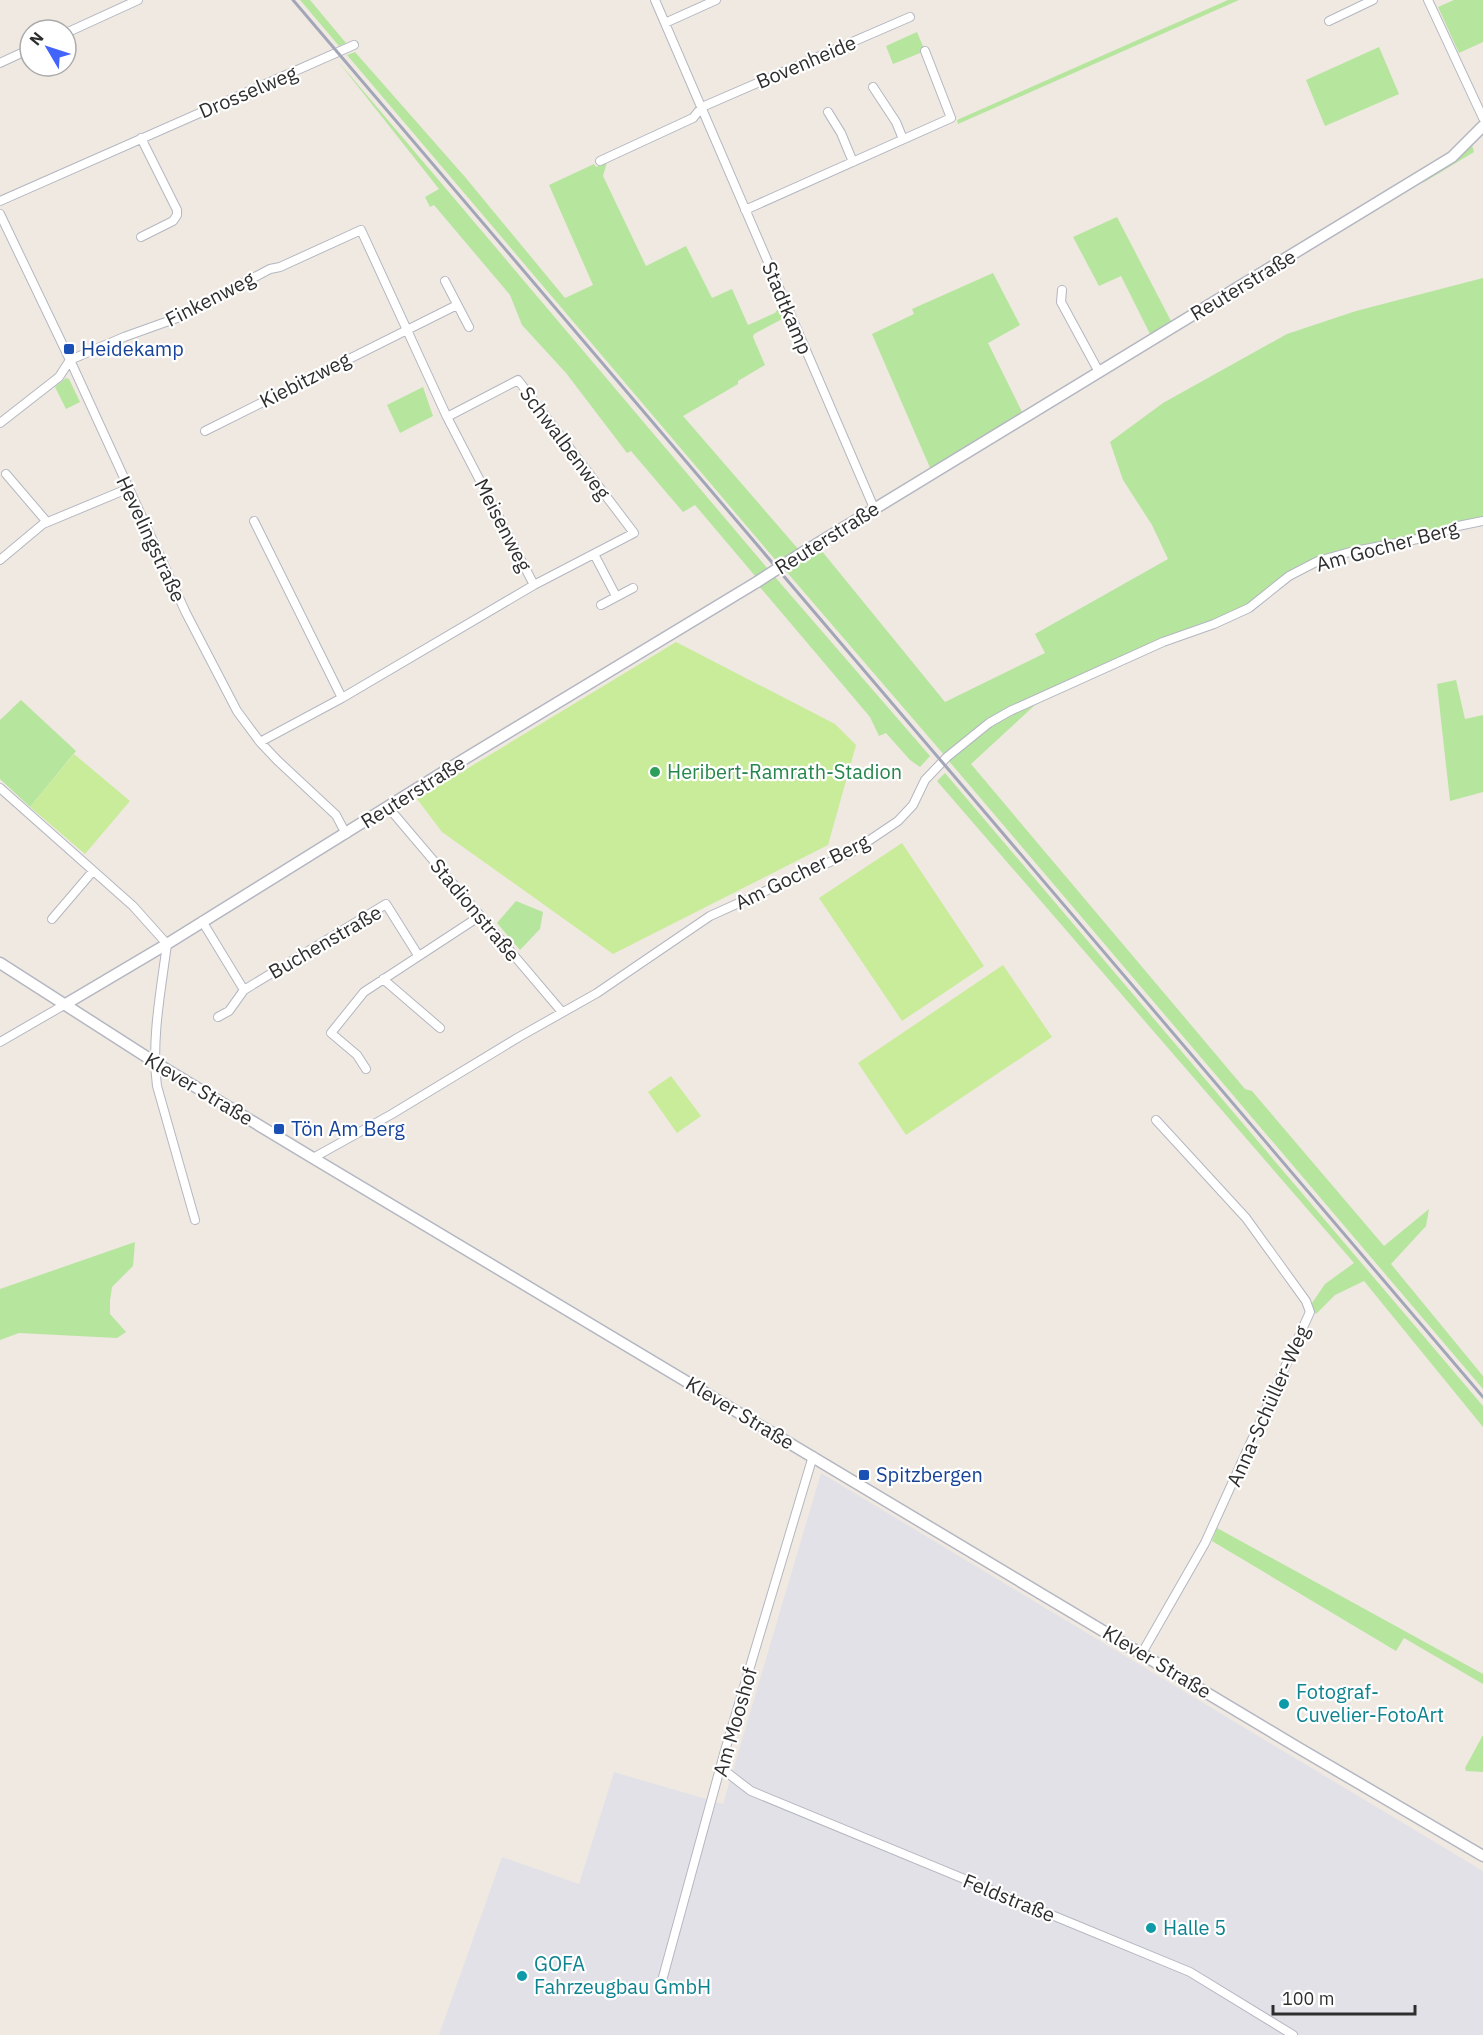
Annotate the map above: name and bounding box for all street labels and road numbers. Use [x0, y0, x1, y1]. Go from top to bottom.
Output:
street label: Bovenheide [752, 28, 860, 95]
street label: Drosselweg [195, 59, 302, 124]
street label: Reuterstraße [1185, 242, 1300, 327]
street label: Stadtkamp [756, 257, 819, 358]
street label: Finkenweg [161, 264, 259, 333]
street label: Kiebitzweg [255, 345, 355, 414]
street label: Schwalbenweg [514, 381, 617, 505]
street label: Hevelingstraße [110, 471, 193, 606]
street label: Meisenweg [468, 474, 539, 576]
street label: Reuterstraße [769, 495, 884, 580]
street label: Am Gocher Berg [1313, 513, 1461, 577]
street label: Reuterstraße [355, 749, 470, 834]
street label: Am Gocher Berg [730, 827, 874, 916]
street label: Stadionstraße [424, 852, 526, 967]
street label: Buchenstraße [263, 898, 386, 985]
street label: Klever Straße [140, 1046, 259, 1132]
street label: Anna-Schüller-Weg [1220, 1321, 1315, 1491]
street label: Klever Straße [681, 1370, 800, 1456]
street label: Klever Straße [1098, 1619, 1217, 1705]
street label: Am Mooshof [706, 1664, 763, 1780]
street label: Feldstraße [959, 1867, 1059, 1928]

